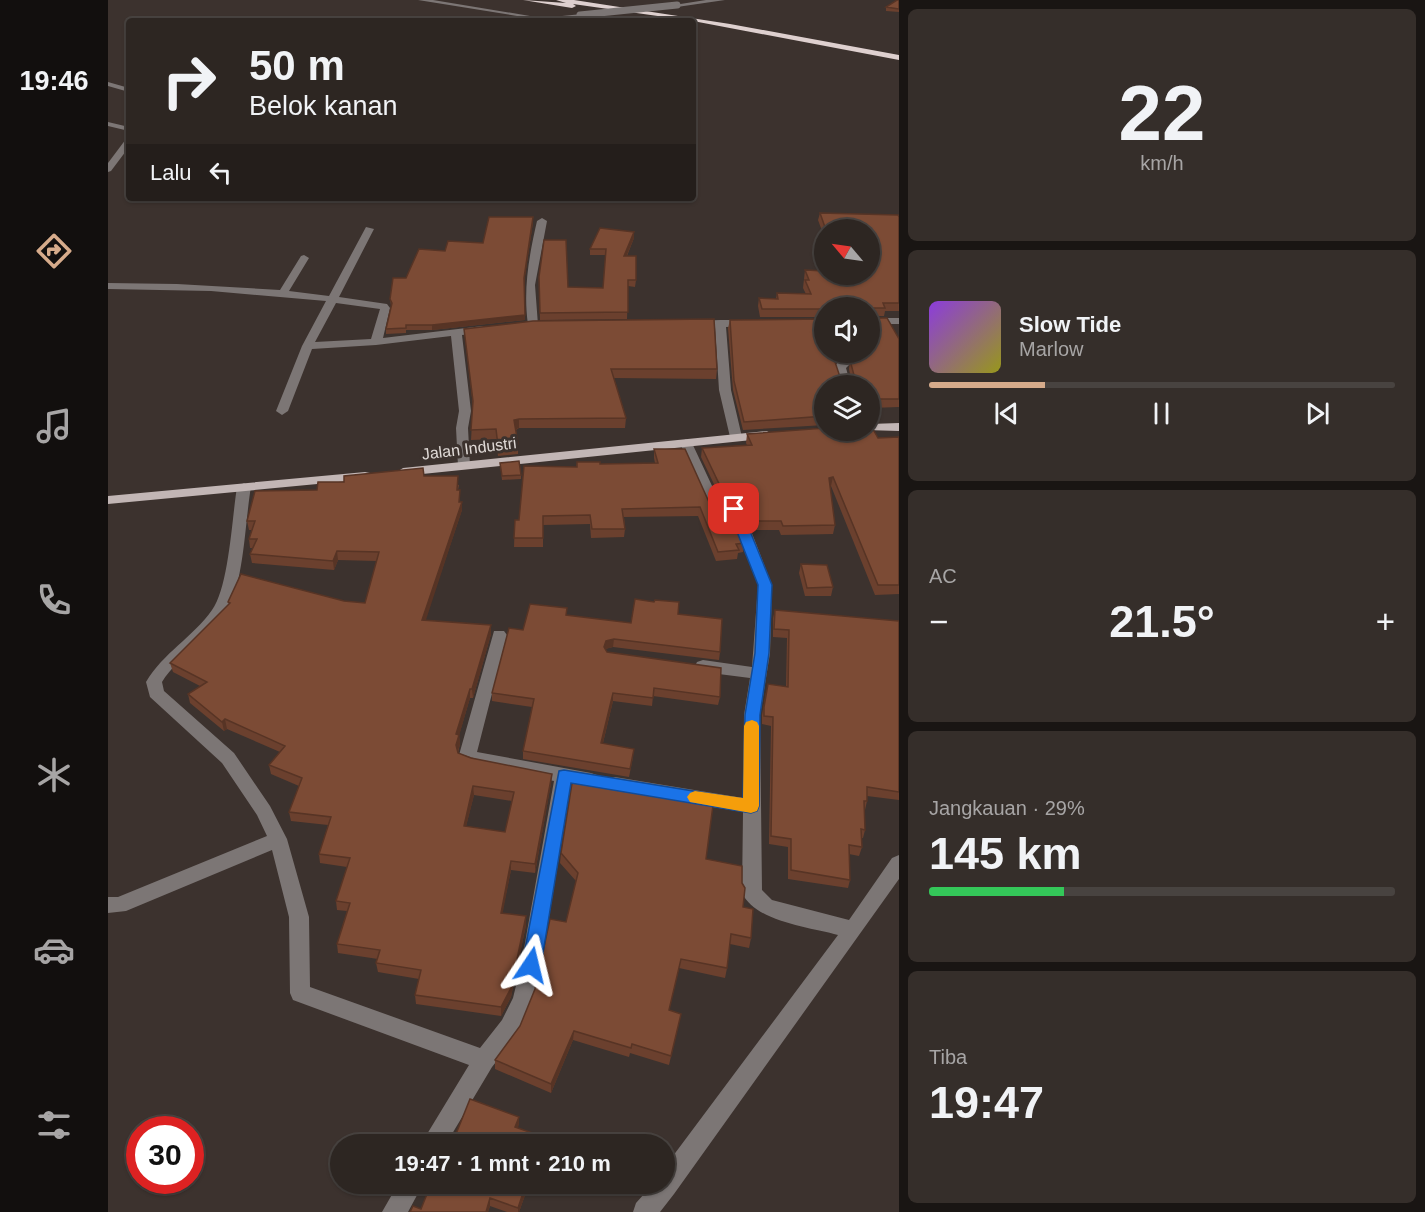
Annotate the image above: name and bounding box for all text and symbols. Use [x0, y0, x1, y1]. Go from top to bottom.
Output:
icon: right [150, 42, 228, 120]
text: 50 m [249, 42, 345, 89]
text: 19:46 [19, 66, 89, 96]
text: 22 [1119, 69, 1205, 157]
text: Belok kanan [249, 91, 398, 121]
text: km/h [1140, 152, 1184, 174]
icon: left [204, 156, 237, 189]
text: Lalu [150, 160, 192, 185]
north arrow [814, 219, 880, 285]
map controls [814, 219, 880, 441]
icon: directions [33, 230, 75, 272]
button: sound [814, 297, 880, 363]
text: Slow Tide [1019, 312, 1121, 337]
text: Marlow [1019, 338, 1083, 360]
button: layers [814, 375, 880, 441]
icon: previous [990, 397, 1023, 430]
icon: pause [1145, 397, 1178, 430]
icon: next [1301, 397, 1334, 430]
icon: music [33, 405, 75, 447]
street label: Jalan Industri [421, 434, 517, 463]
pin [708, 483, 759, 534]
icon: arrive [717, 492, 750, 525]
text: AC [929, 565, 957, 587]
icon: phone [33, 579, 75, 621]
text: 21.5° [1109, 596, 1215, 647]
text: − [929, 603, 948, 640]
text: + [1376, 603, 1395, 640]
icon: climate [33, 754, 75, 796]
text: Jangkauan · 29% [929, 797, 1085, 819]
text: 145 km [929, 828, 1082, 879]
icon: car [33, 929, 75, 971]
position arrow [499, 933, 563, 997]
text: Tiba [929, 1046, 967, 1068]
text: 19:47 [929, 1077, 1044, 1128]
icon: filters [33, 1104, 75, 1146]
speed limit sign: 30 [126, 1116, 204, 1194]
text: 19:47 · 1 mnt · 210 m [394, 1151, 611, 1176]

